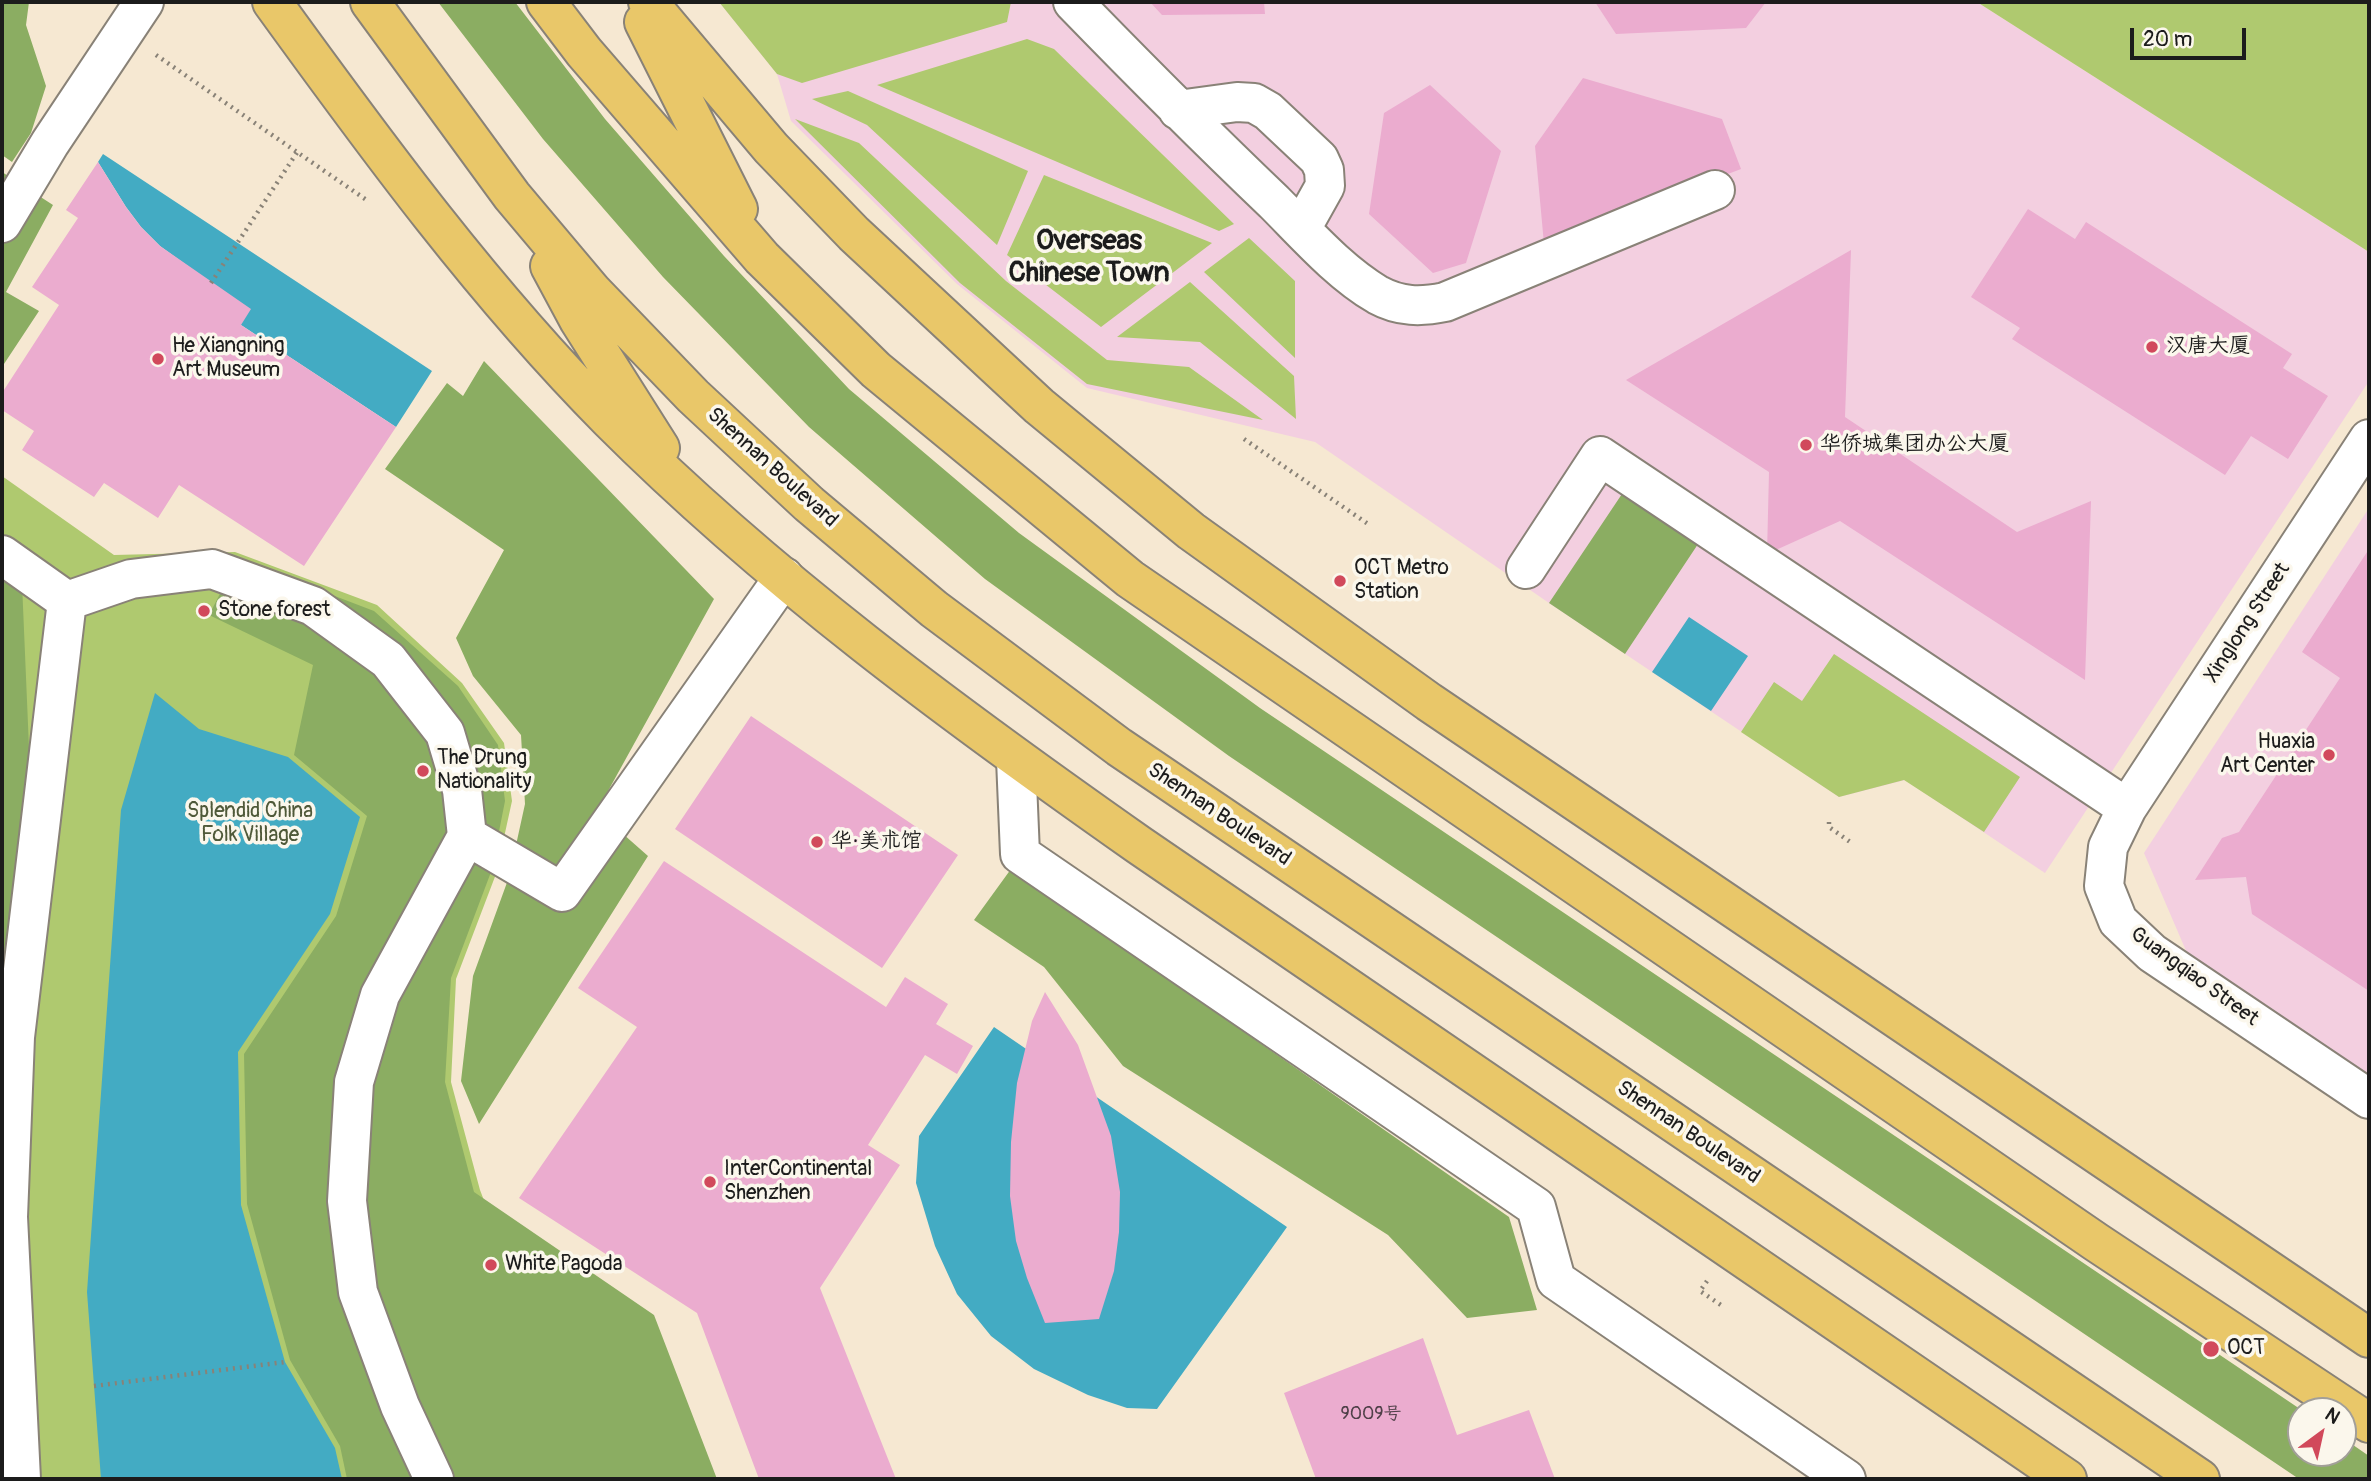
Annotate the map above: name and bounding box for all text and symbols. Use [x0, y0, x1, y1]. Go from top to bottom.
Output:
scale bar [2133, 14, 2248, 58]
text: 20 m [2143, 26, 2192, 53]
district label: Overseas Chinese Town [1008, 225, 1170, 291]
place label: He Xiangning Art Museum [172, 334, 284, 384]
place label: 汉唐大厦 [2166, 334, 2250, 360]
marker: 汉唐大厦 [2144, 339, 2160, 355]
marker: He Xiangning Art Museum [150, 351, 166, 367]
street label: Shennan Boulevard [702, 403, 842, 533]
place label: 华侨城集团办公大厦 [1820, 432, 2009, 458]
marker: 华侨城集团办公大厦 [1798, 437, 1814, 453]
place label: OCT Metro Station [1354, 556, 1449, 606]
street label: Xinglong Street [2200, 558, 2296, 688]
marker: OCT Metro Station [1332, 573, 1348, 589]
place label: Stone forest [218, 598, 330, 624]
marker: Stone forest [196, 603, 212, 619]
place label: Huaxia Art Center [2220, 730, 2315, 780]
place label: The Drung Nationality [437, 746, 531, 796]
marker: Huaxia Art Center [2321, 747, 2337, 763]
street label: Shennan Boulevard [1143, 758, 1295, 872]
marker: The Drung Nationality [415, 763, 431, 779]
park label: Splendid China Folk Village [187, 799, 313, 849]
place label: 华·美术馆 [831, 829, 922, 855]
marker: 华·美术馆 [809, 834, 825, 850]
street label: Guangqiao Street [2125, 922, 2263, 1032]
street label: Shennan Boulevard [1612, 1076, 1764, 1190]
place label: InterContinental Shenzhen [724, 1157, 872, 1207]
marker: InterContinental Shenzhen [702, 1174, 718, 1190]
place label: White Pagoda [505, 1252, 623, 1278]
marker: White Pagoda [483, 1257, 499, 1273]
place label: OCT [2227, 1336, 2265, 1362]
marker: OCT [2201, 1339, 2221, 1359]
north arrow [2287, 1397, 2357, 1467]
text: N [2320, 1402, 2344, 1430]
house number: 9009号 [1340, 1403, 1402, 1425]

